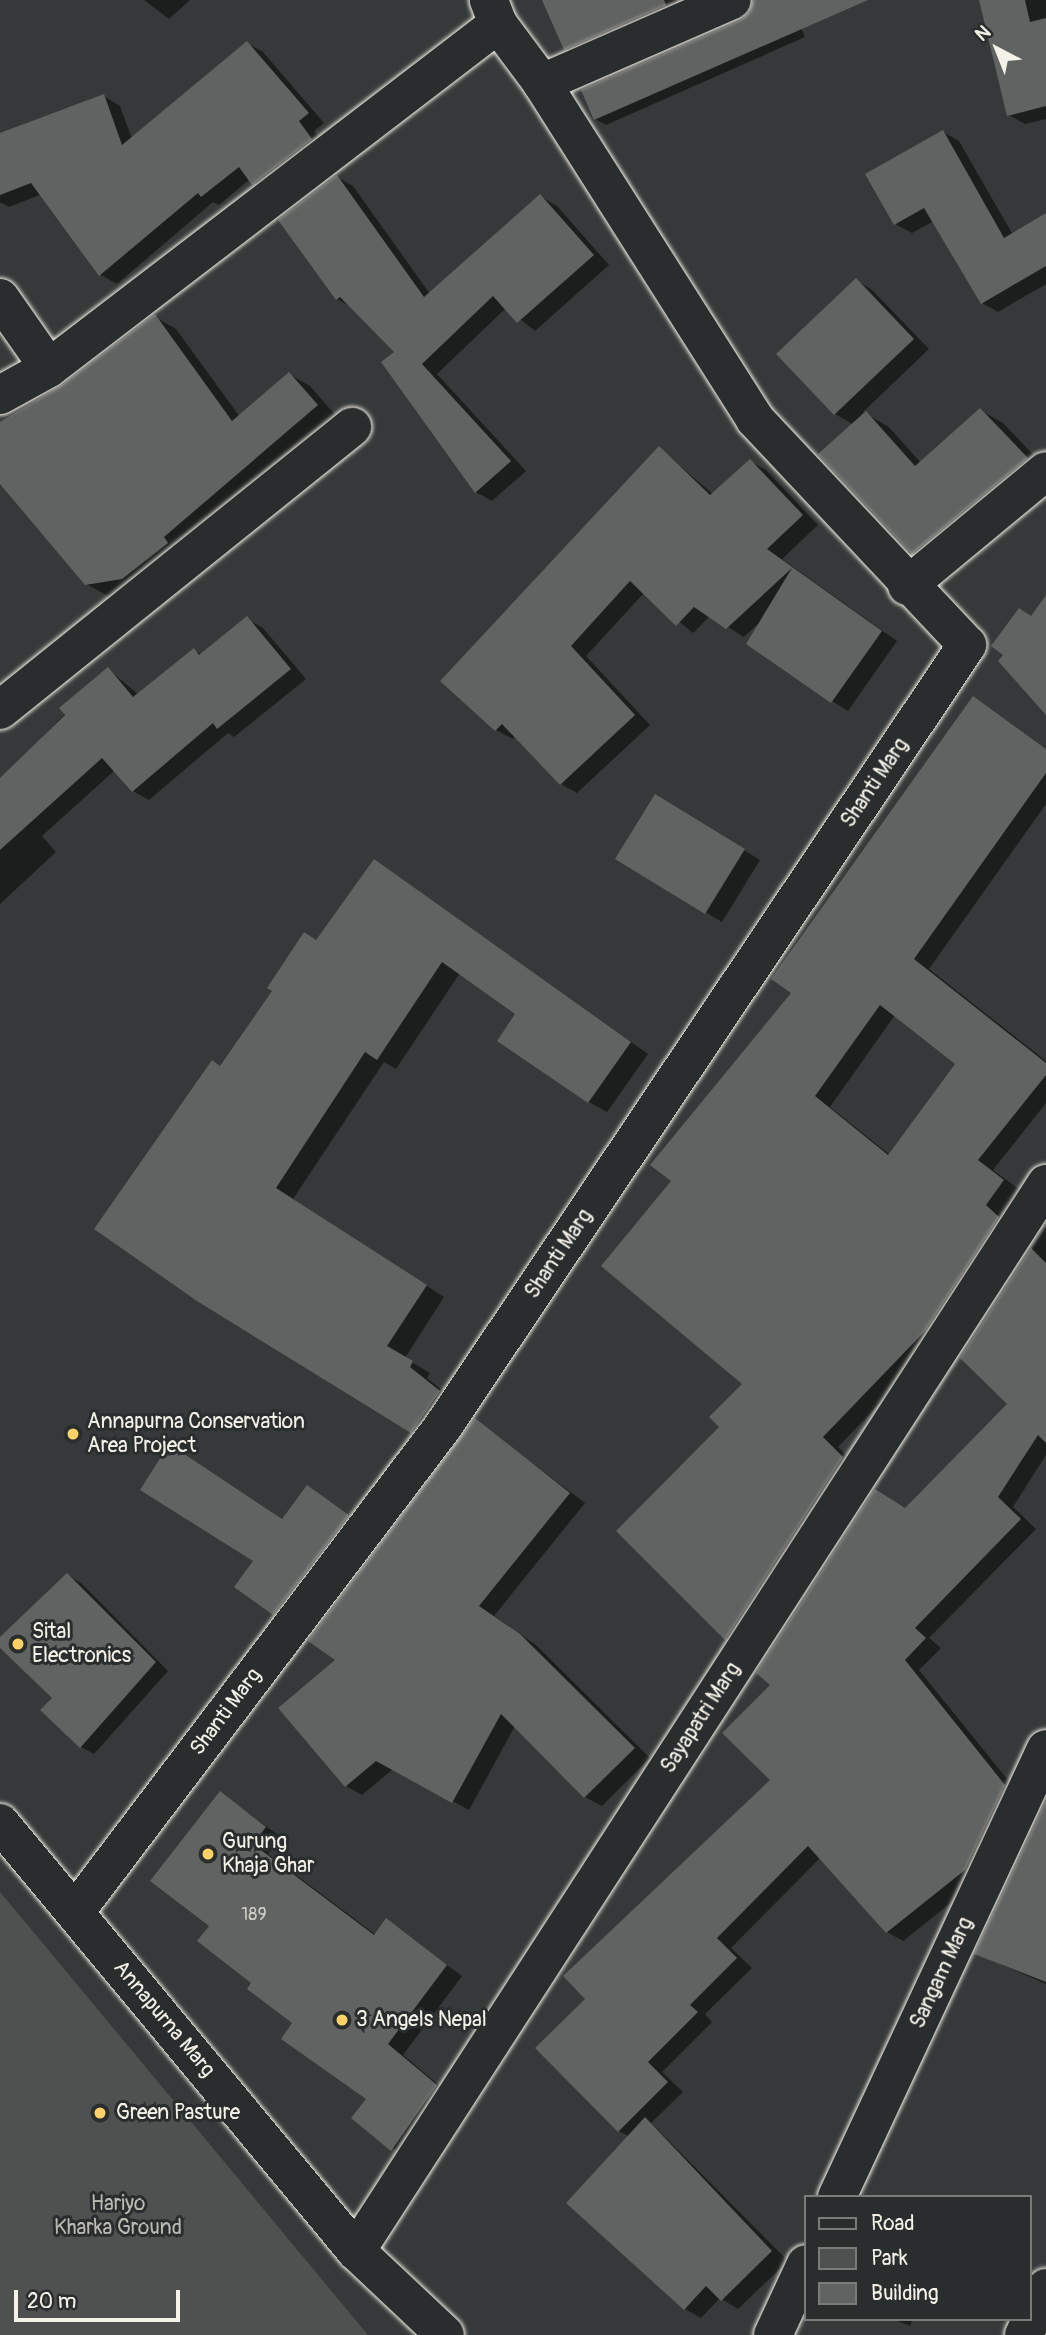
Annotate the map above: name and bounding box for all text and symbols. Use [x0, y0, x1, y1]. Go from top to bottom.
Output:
north arrow [962, 14, 1032, 84]
text: N [970, 20, 996, 47]
street label: Shanti Marg [836, 733, 914, 833]
street label: Shanti Marg [520, 1204, 598, 1304]
place label: Annapurna Conservation Area Project [87, 1409, 305, 1459]
marker: Annapurna Conservation Area Project [65, 1426, 81, 1442]
place label: Sital Electronics [32, 1619, 131, 1669]
marker: Sital Electronics [10, 1636, 26, 1652]
street label: Sayapatri Marg [656, 1658, 746, 1778]
street label: Shanti Marg [185, 1663, 267, 1761]
place label: Gurung Khaja Ghar [222, 1829, 314, 1879]
marker: Gurung Khaja Ghar [200, 1846, 216, 1862]
house number: 189 [241, 1904, 267, 1926]
street label: Sangam Marg [905, 1913, 979, 2033]
street label: Annapurna Marg [108, 1956, 220, 2082]
place label: 3 Angels Nepal [356, 2007, 487, 2033]
marker: 3 Angels Nepal [334, 2012, 350, 2028]
place label: Green Pasture [116, 2100, 240, 2126]
marker: Green Pasture [90, 2103, 110, 2123]
park label: Hariyo Kharka Ground [54, 2191, 182, 2241]
legend [804, 2195, 1032, 2321]
text: Road [871, 2210, 915, 2237]
text: Park [871, 2245, 908, 2272]
scale bar [18, 2276, 184, 2320]
text: Building [871, 2280, 938, 2307]
text: 20 m [27, 2288, 76, 2315]

